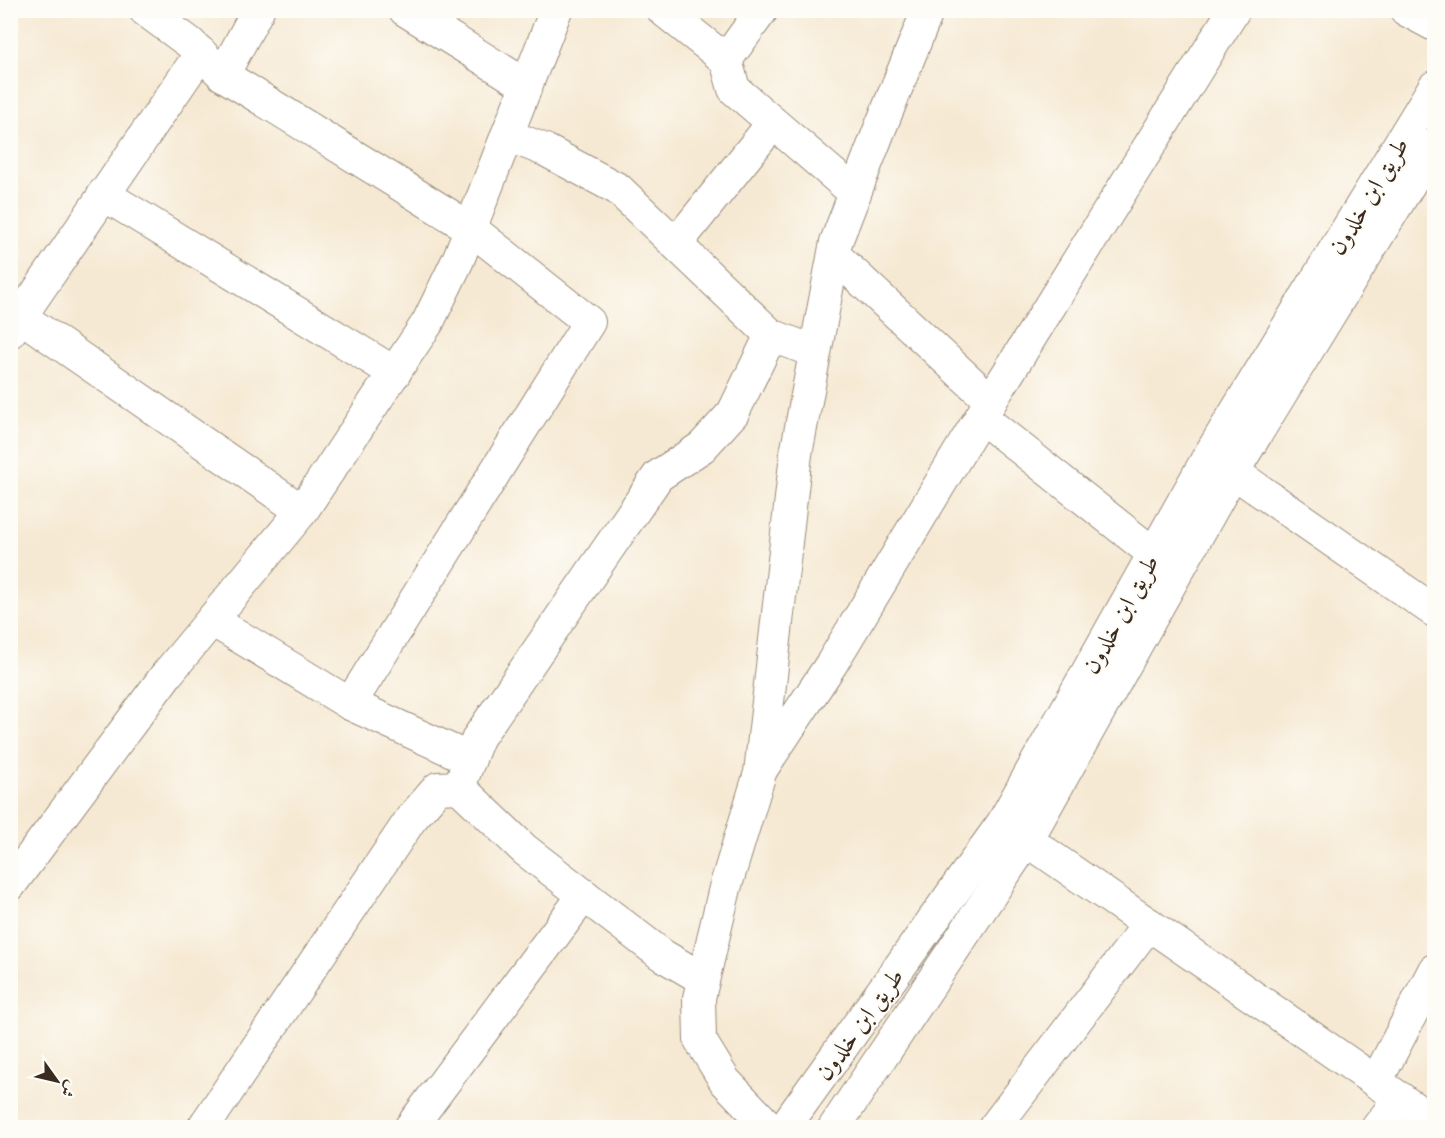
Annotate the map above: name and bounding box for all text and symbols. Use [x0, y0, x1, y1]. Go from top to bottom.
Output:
street label: طريق ابن خلدون [1319, 131, 1417, 261]
street label: طريق ابن خلدون [1073, 548, 1167, 680]
street label: طريق ابن خلدون [806, 960, 912, 1088]
north arrow [27, 1051, 87, 1111]
text: ش [55, 1076, 84, 1103]

